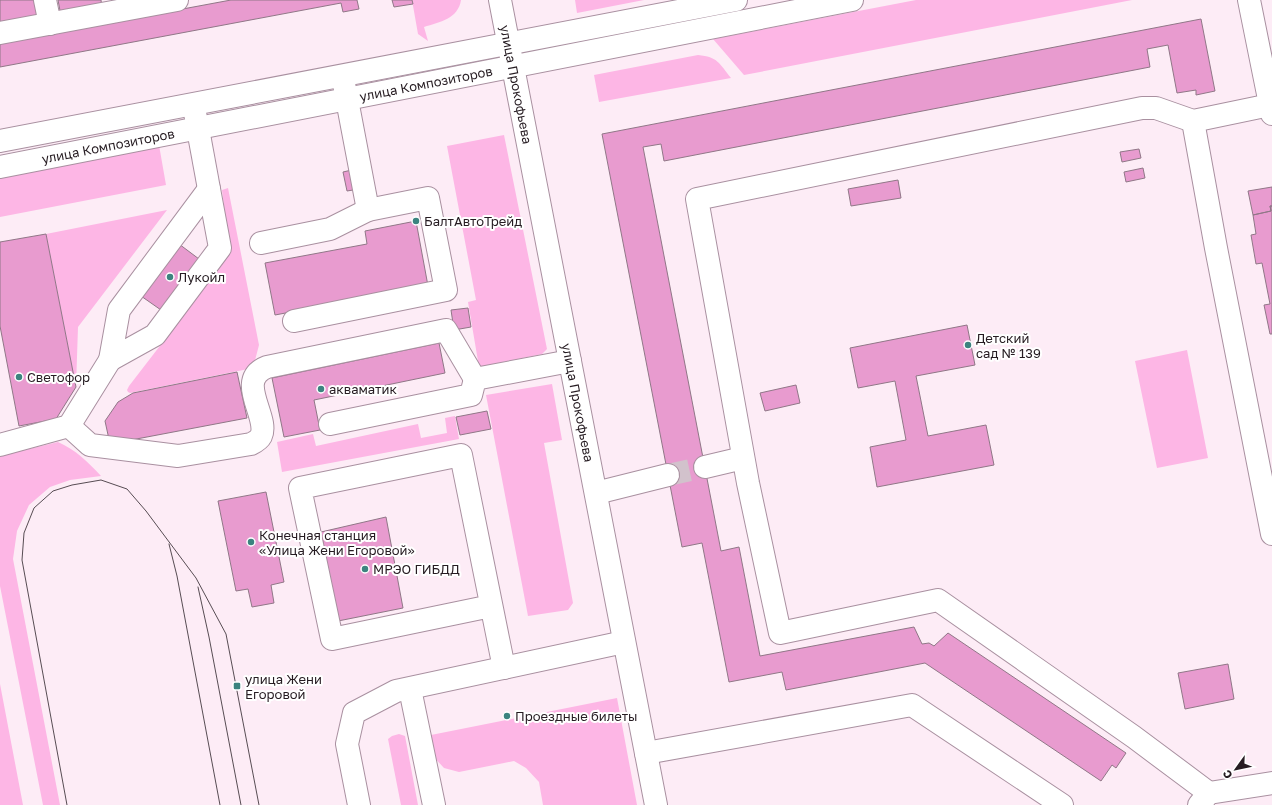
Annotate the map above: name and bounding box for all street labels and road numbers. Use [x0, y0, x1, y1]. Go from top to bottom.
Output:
street label: улица Прокофьева [497, 24, 536, 145]
street label: улица Композиторов [358, 63, 494, 104]
street label: улица Композиторов [40, 125, 176, 167]
street label: улица Прокофьева [559, 342, 597, 463]

